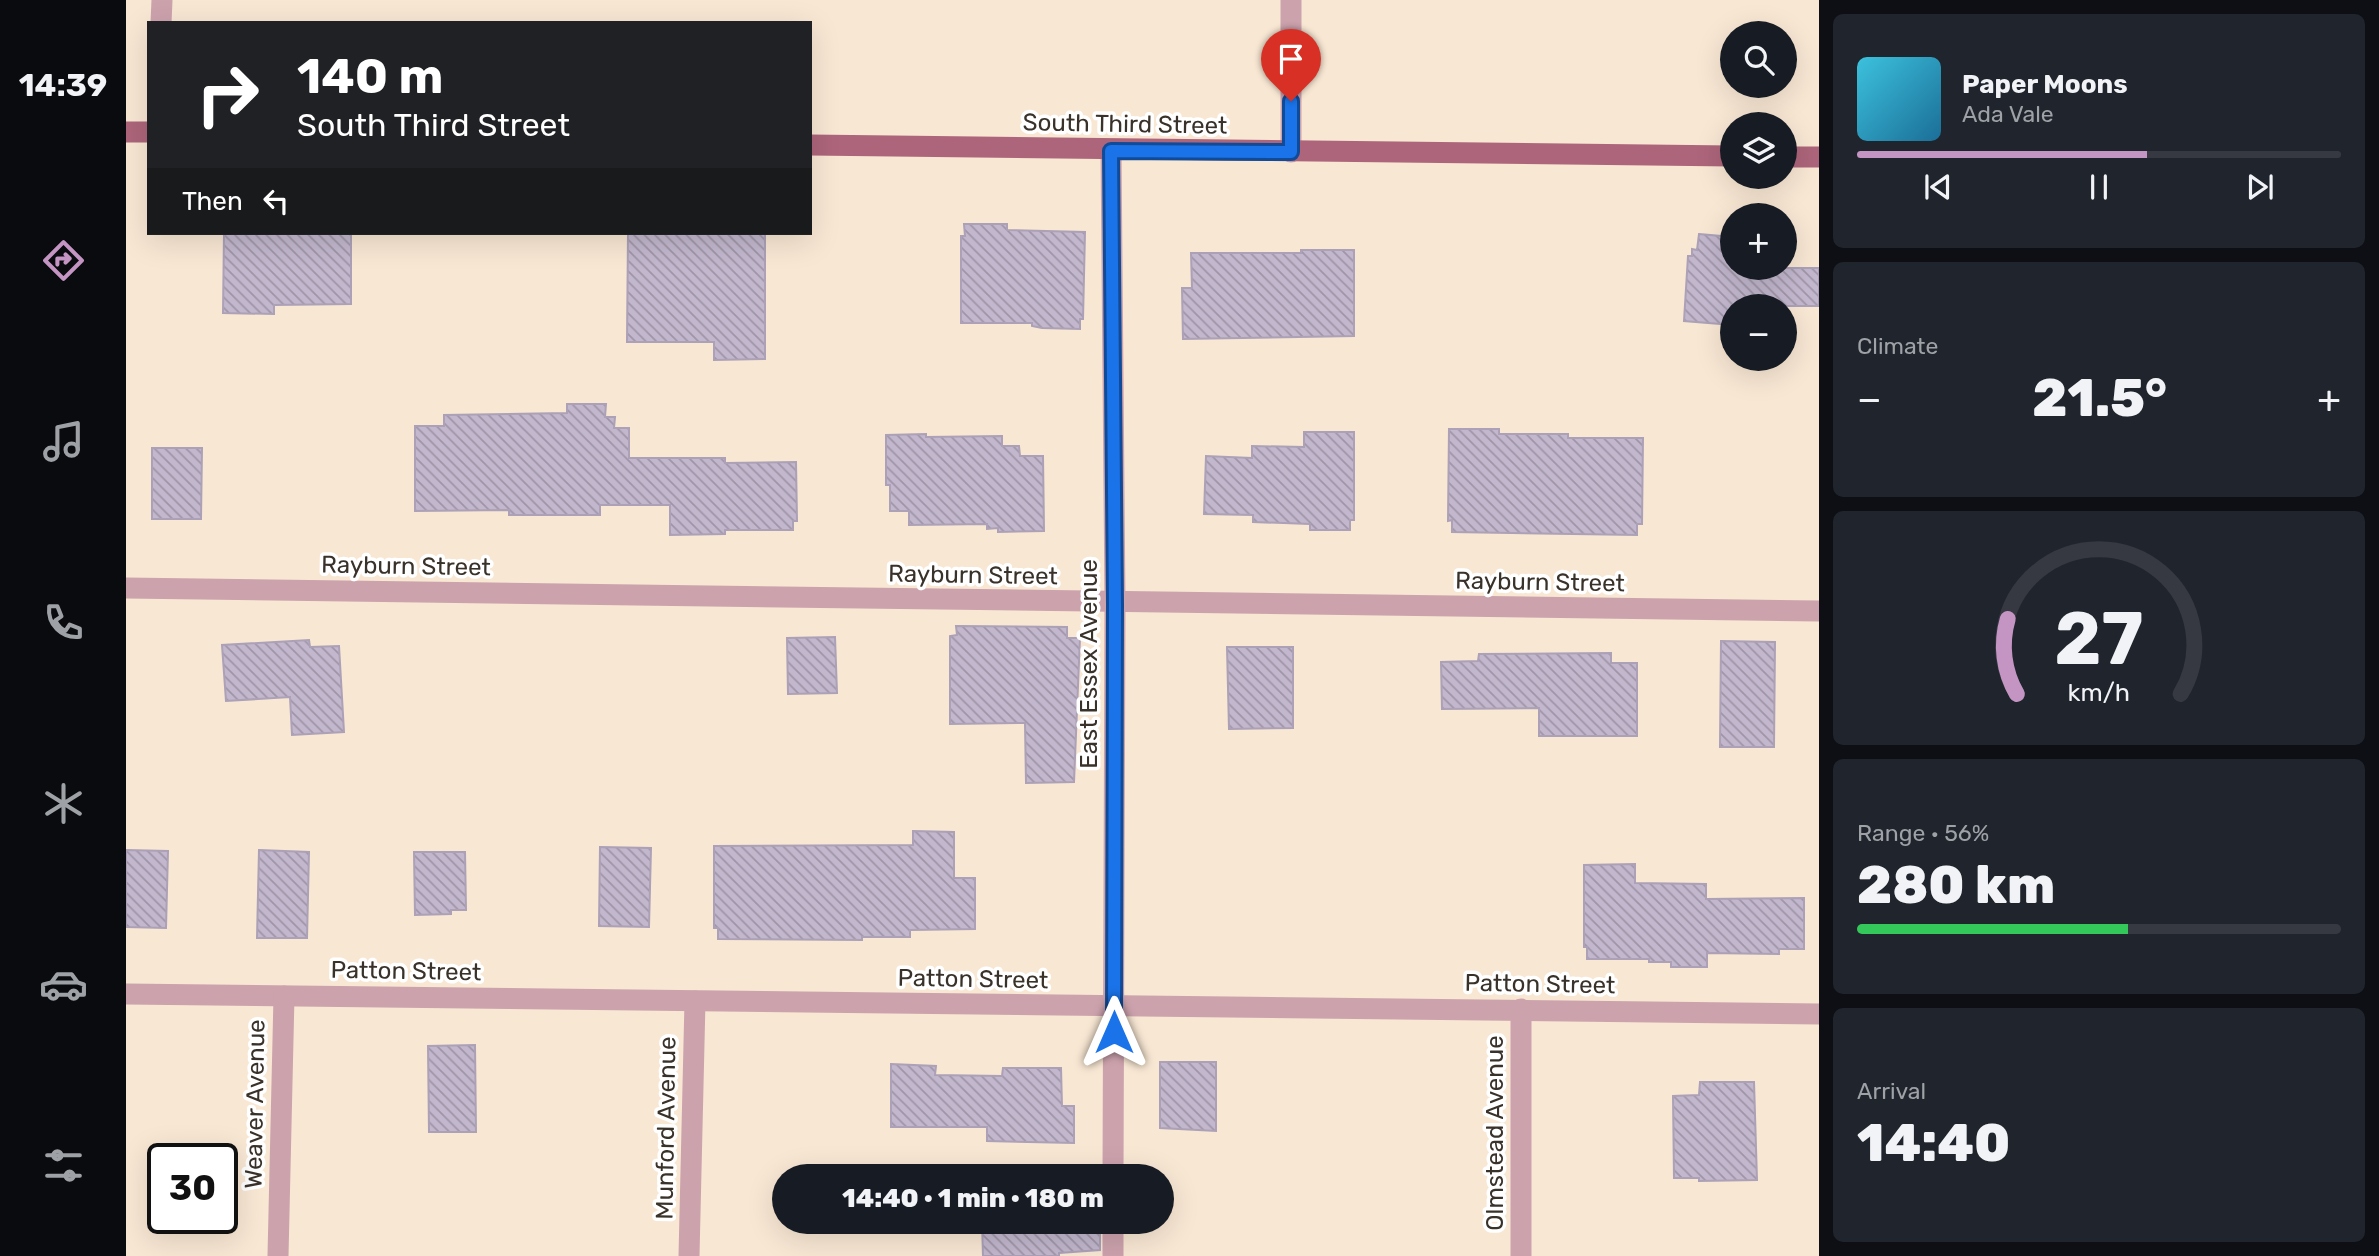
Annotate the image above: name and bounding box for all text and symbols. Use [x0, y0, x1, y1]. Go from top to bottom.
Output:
map controls [1720, 21, 1797, 371]
button: search [1720, 21, 1797, 98]
pin [1261, 29, 1321, 101]
icon: arrive [1272, 40, 1310, 78]
text: 140 m [297, 47, 443, 105]
icon: right [182, 49, 273, 140]
text: 14:39 [19, 66, 107, 104]
text: Paper Moons [1962, 69, 2128, 100]
text: Ada Vale [1962, 100, 2054, 128]
text: South Third Street [297, 106, 570, 144]
street label: South Third Street [1022, 108, 1228, 140]
button: layers [1720, 112, 1797, 189]
icon: previous [1919, 168, 1957, 206]
icon: pause [2080, 168, 2118, 206]
icon: next [2241, 168, 2279, 206]
icon: left [257, 182, 295, 220]
text: Then [182, 186, 243, 217]
button: + [1720, 203, 1797, 280]
icon: directions [39, 236, 88, 285]
button: − [1720, 294, 1797, 371]
text: Climate [1857, 332, 1938, 360]
text: 21.5° [2032, 367, 2167, 429]
text: − [1857, 376, 1882, 422]
text: + [2317, 376, 2341, 422]
icon: music [39, 417, 88, 466]
street label: Rayburn Street [321, 551, 491, 581]
street label: East Essex Avenue [1075, 559, 1103, 769]
street label: Rayburn Street [888, 560, 1058, 590]
street label: Rayburn Street [1455, 567, 1625, 597]
text: 27 [2054, 596, 2144, 682]
icon: phone [39, 598, 88, 647]
text: km/h [2068, 678, 2130, 707]
icon: climate [39, 779, 88, 828]
text: Range · 56% [1857, 819, 1989, 847]
text: 280 km [1857, 854, 2055, 916]
street label: Patton Street [330, 956, 482, 986]
icon: car [39, 960, 88, 1009]
street label: Patton Street [897, 964, 1049, 994]
street label: Patton Street [1464, 969, 1616, 999]
position arrow [1077, 995, 1151, 1069]
street label: Weaver Avenue [240, 1019, 270, 1189]
street label: Olmstead Avenue [1481, 1035, 1509, 1231]
street label: Munford Avenue [650, 1036, 682, 1220]
text: Arrival [1857, 1077, 1926, 1105]
text: 14:40 [1857, 1112, 2010, 1174]
icon: filters [39, 1141, 88, 1190]
speed limit sign: 30 [147, 1143, 238, 1234]
text: 14:40 · 1 min · 180 m [842, 1183, 1104, 1214]

